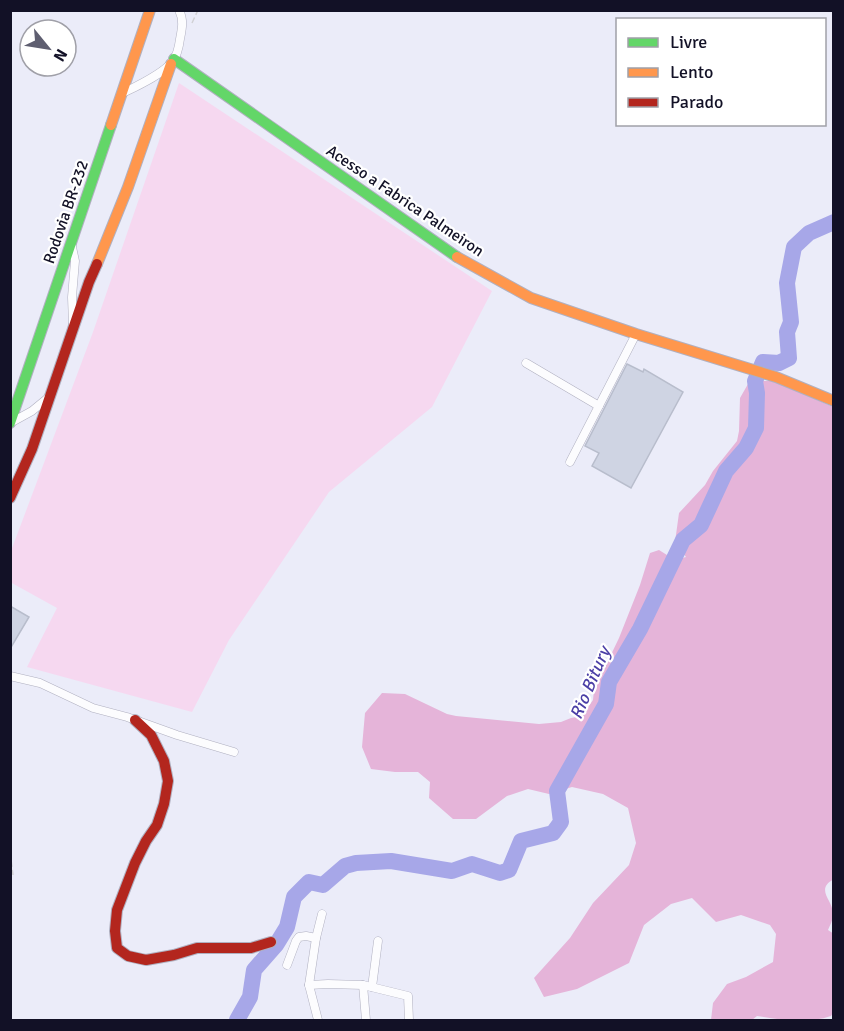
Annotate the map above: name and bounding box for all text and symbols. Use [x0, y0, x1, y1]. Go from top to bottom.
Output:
north arrow [18, 18, 78, 78]
legend [616, 18, 826, 126]
text: Livre [670, 31, 707, 53]
text: N [49, 45, 72, 65]
text: Lento [670, 61, 713, 83]
text: Parado [670, 91, 723, 113]
street label: Acesso a Fabrica Palmeiron [322, 141, 488, 261]
street label: Rodovia BR-232 [39, 158, 93, 266]
water label: Rio Bitury [565, 641, 616, 722]

